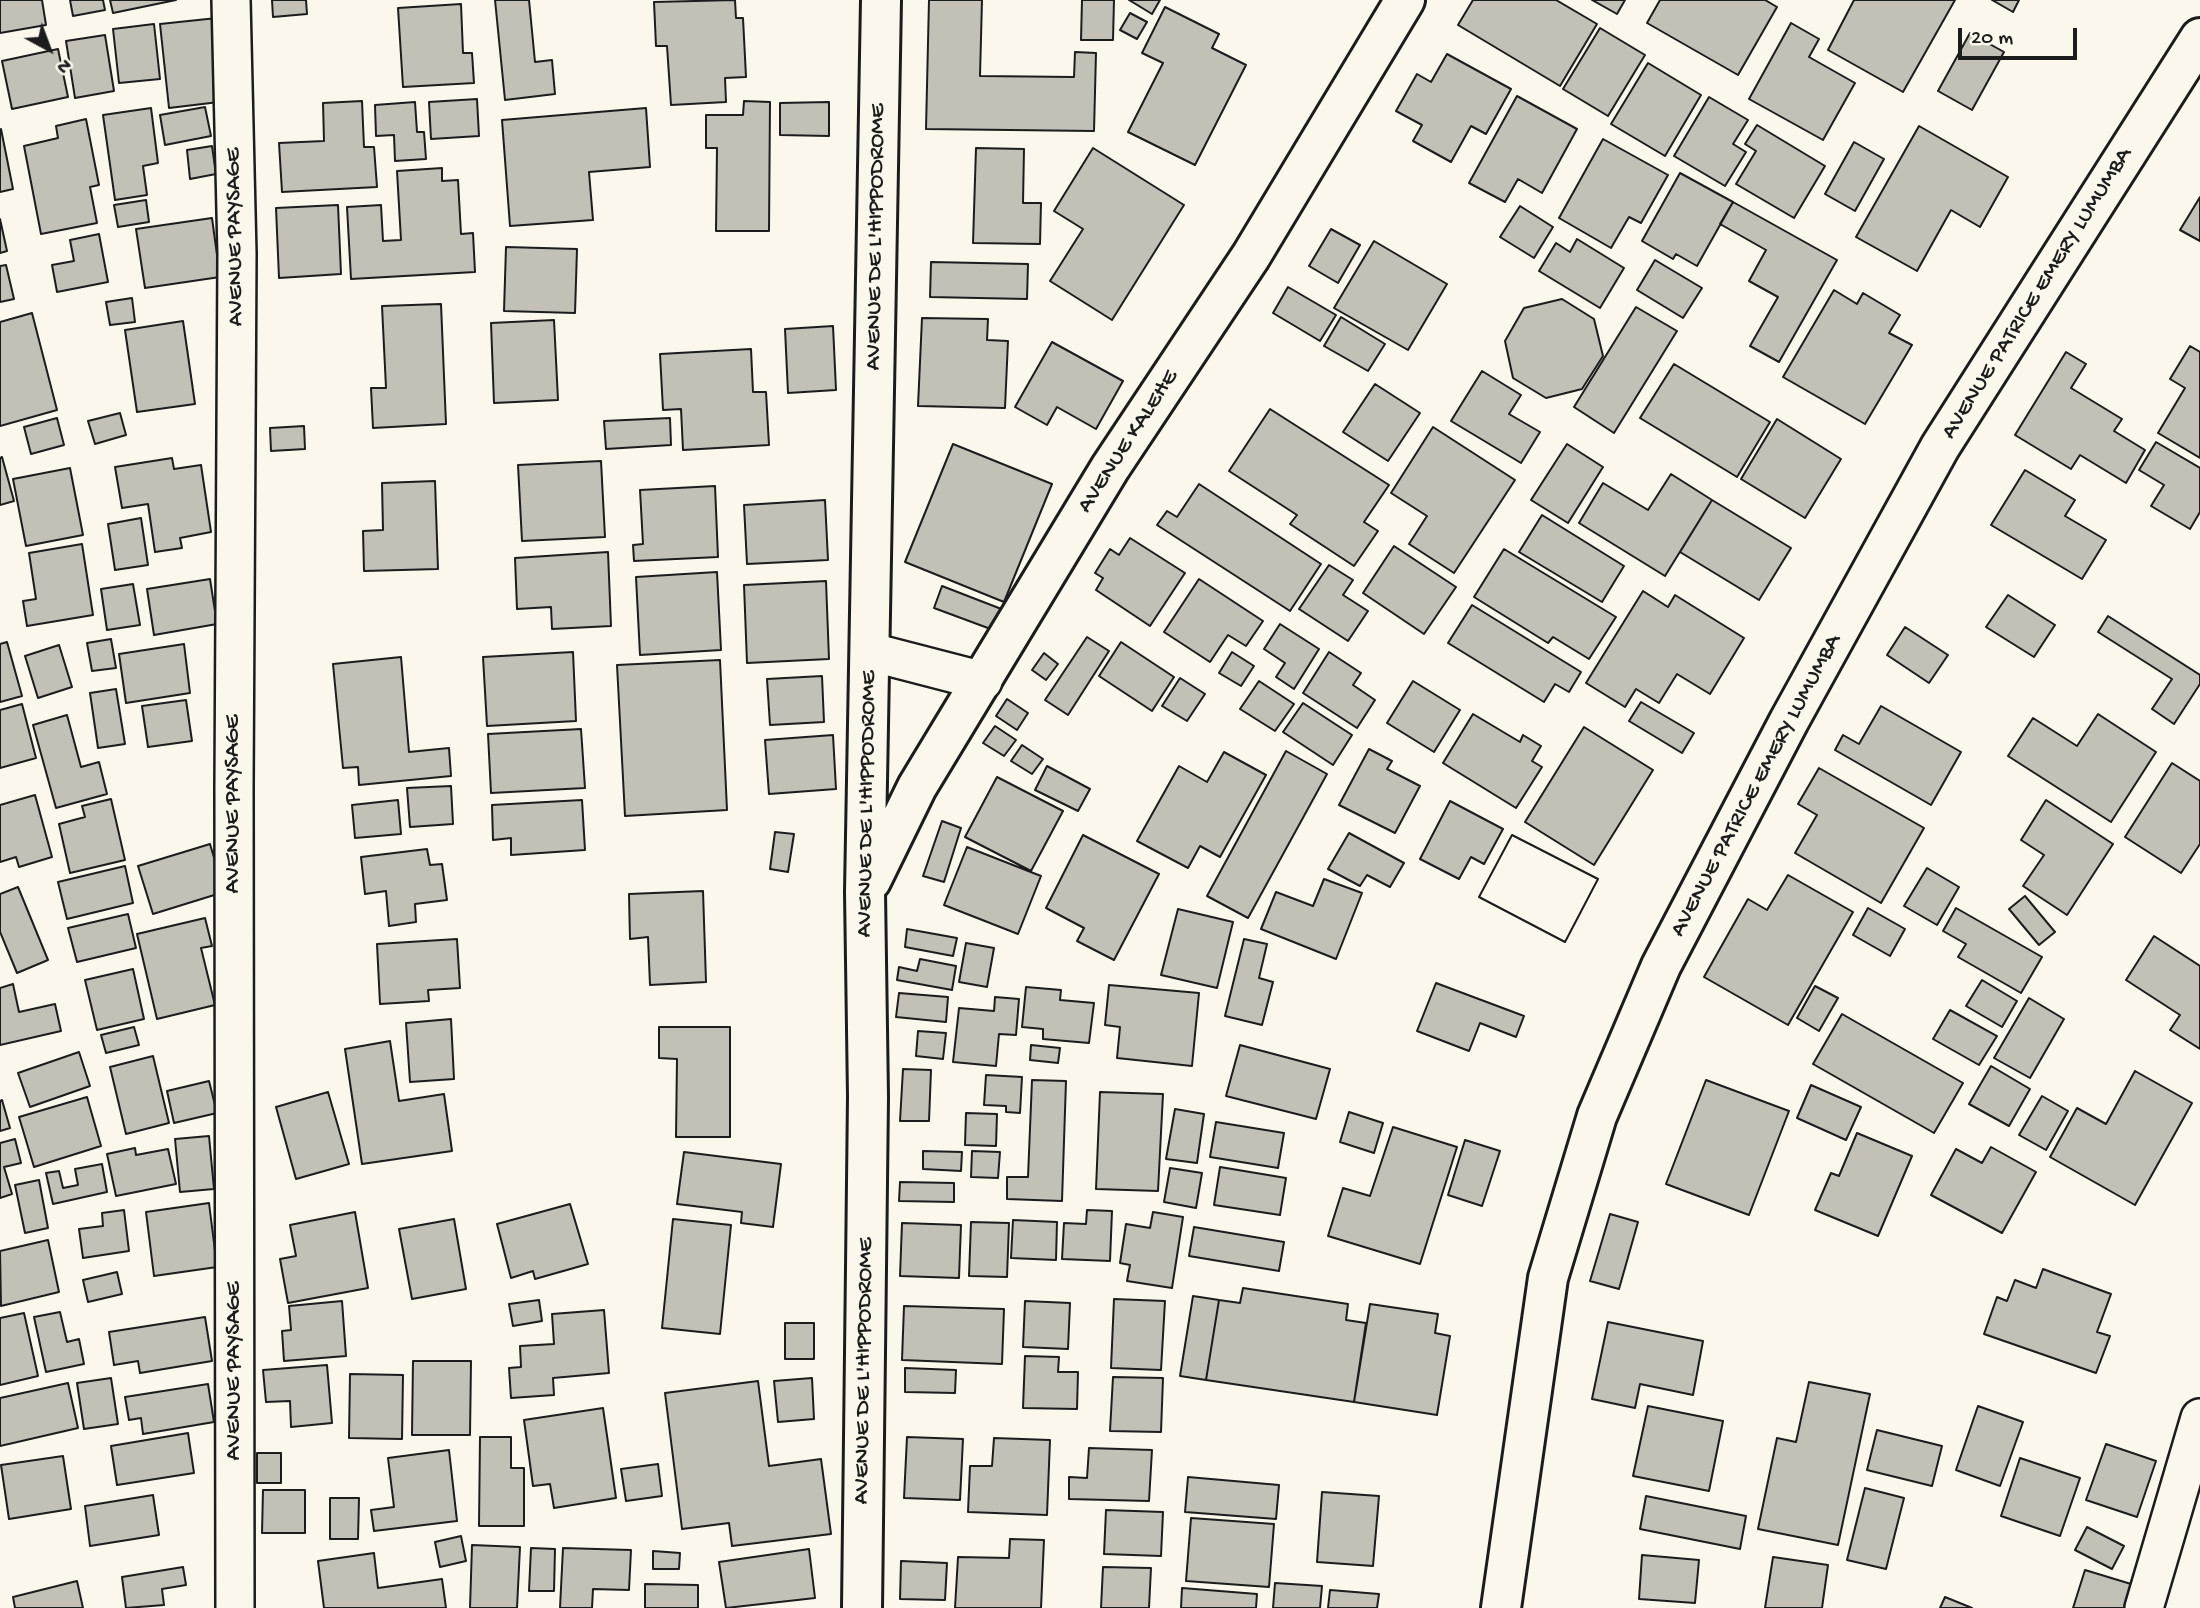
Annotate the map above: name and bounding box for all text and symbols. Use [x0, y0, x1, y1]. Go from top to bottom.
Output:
north arrow [14, 14, 84, 84]
scale bar [1962, 14, 2081, 58]
text: 20 m [1971, 27, 2013, 52]
text: N [51, 52, 75, 78]
street label: AVENUE DE L'HIPPODROME [861, 103, 893, 371]
street label: AVENUE PATRICE EMERY LUMUMBA [1937, 143, 2139, 445]
street label: AVENUE PAYSAGE [221, 147, 251, 327]
street label: AVENUE KALEHE [1072, 365, 1186, 519]
street label: AVENUE PATRICE EMERY LUMUMBA [1665, 630, 1849, 942]
street label: AVENUE DE L'HIPPODROME [852, 670, 884, 938]
street label: AVENUE PAYSAGE [220, 715, 248, 893]
street label: AVENUE DE L'HIPPODROME [849, 1237, 881, 1505]
street label: AVENUE PAYSAGE [221, 1282, 249, 1460]

